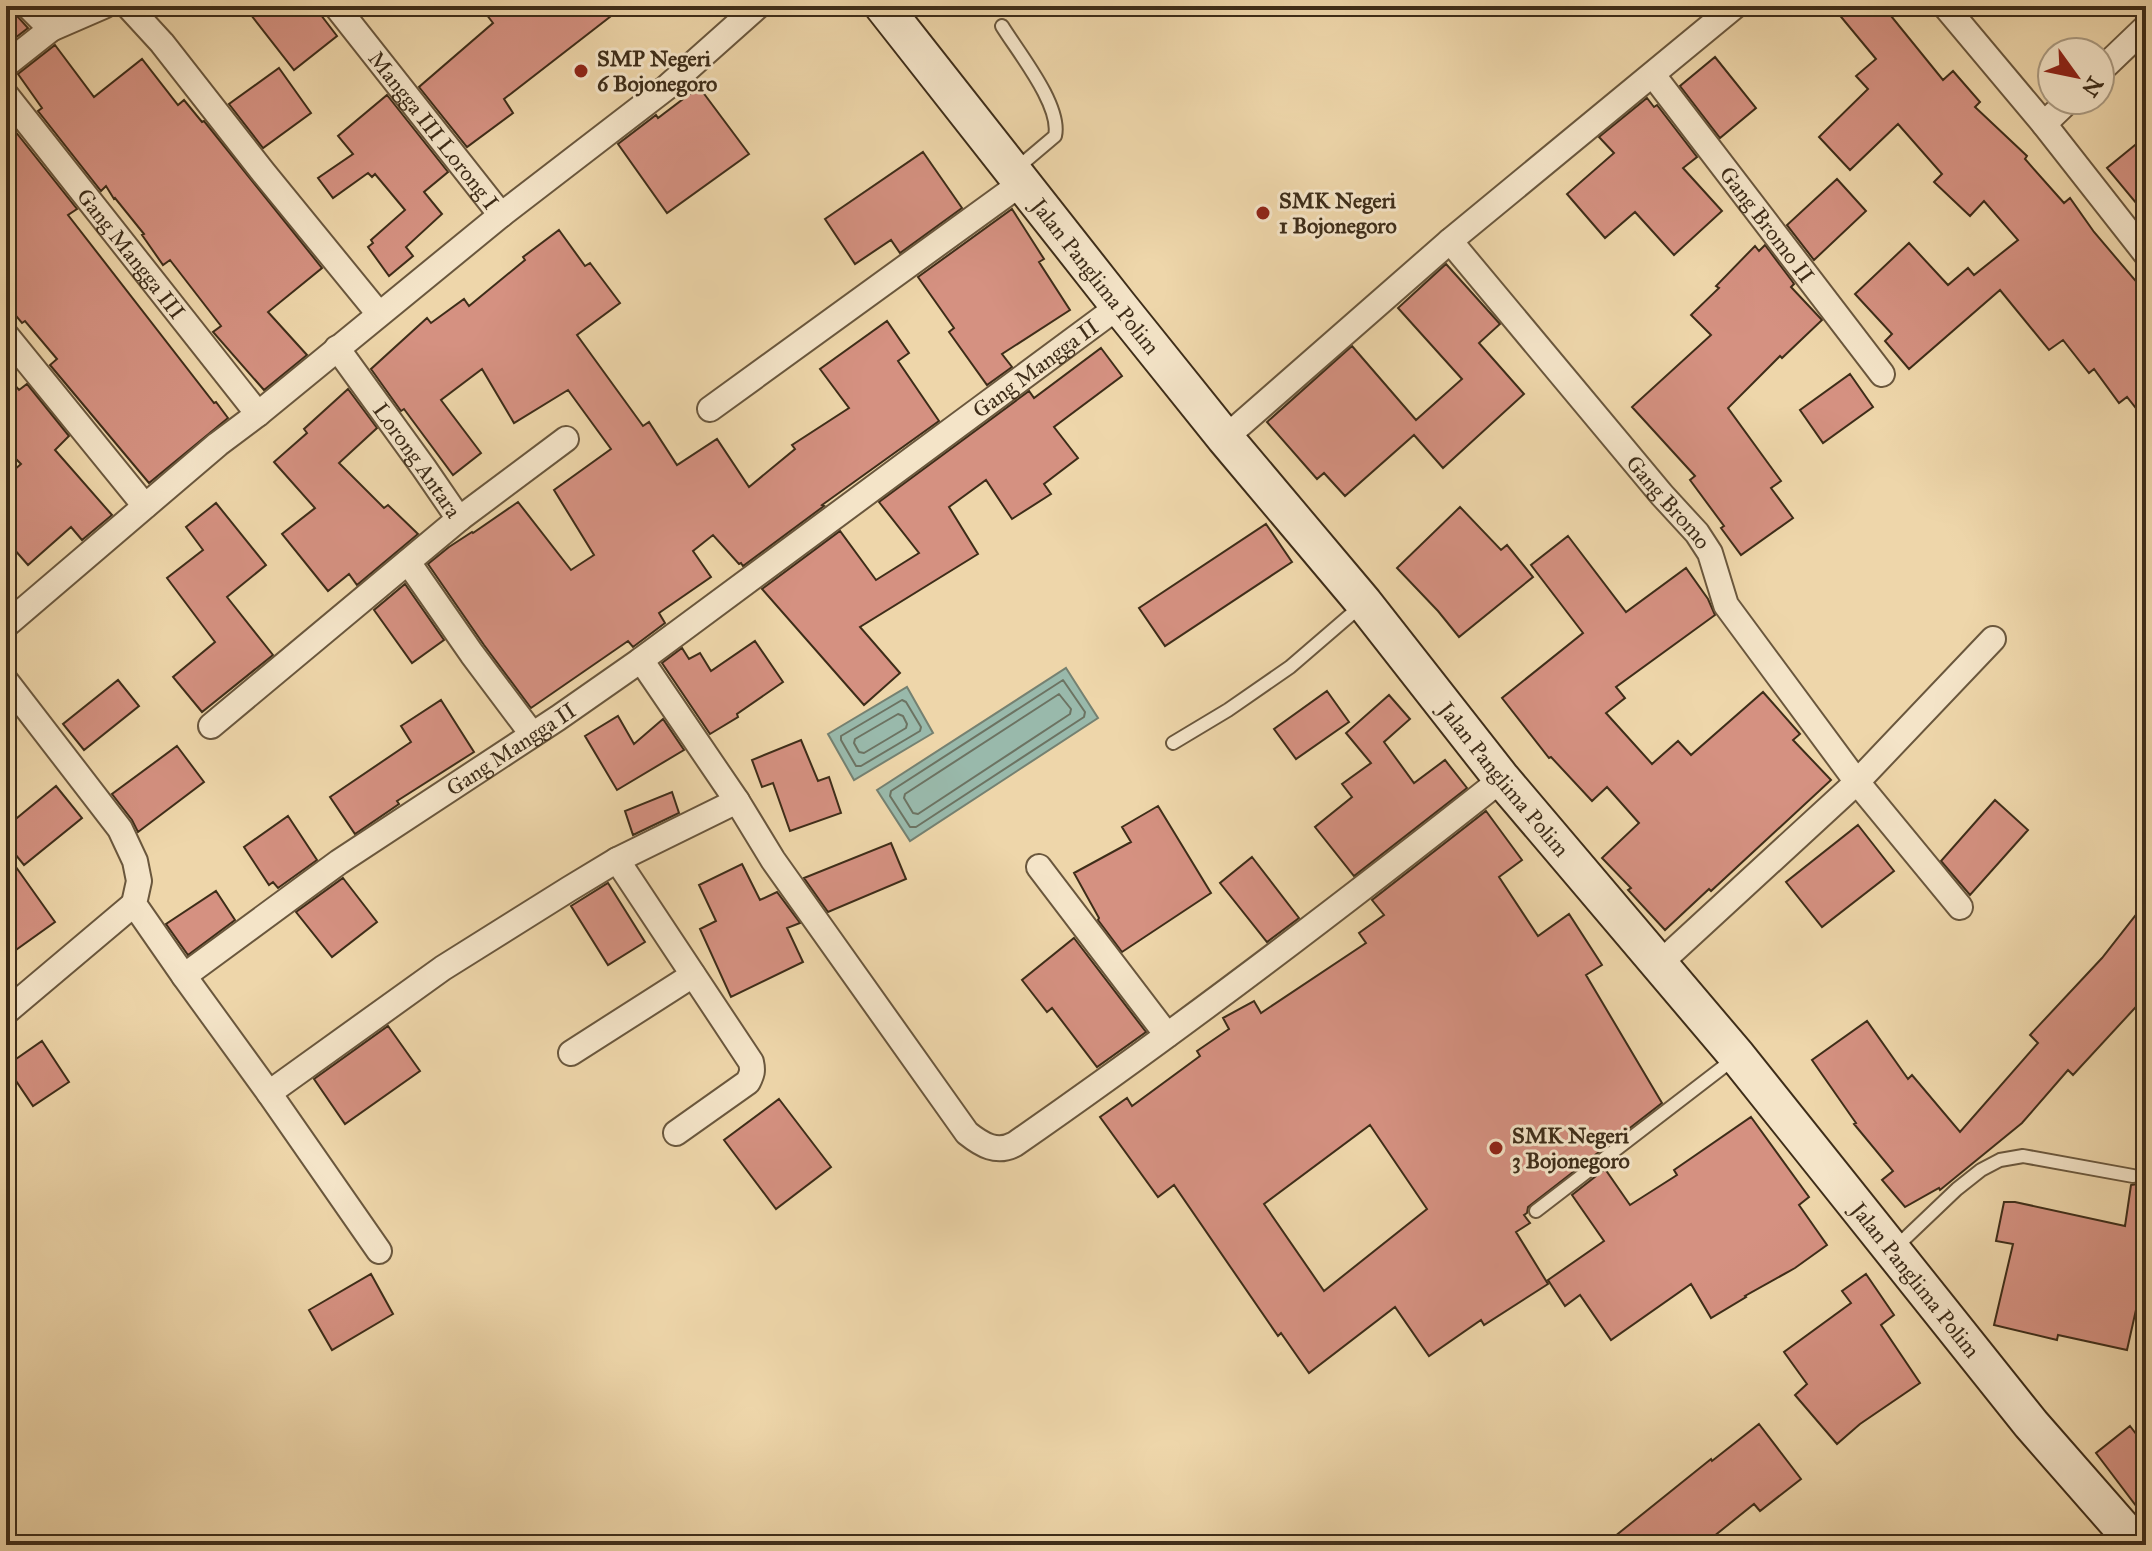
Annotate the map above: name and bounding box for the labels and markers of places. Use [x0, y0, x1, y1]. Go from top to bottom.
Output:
place label: SMP Negeri 6 Bojonegoro [597, 45, 717, 97]
marker: SMP Negeri 6 Bojonegoro [572, 62, 590, 80]
place label: SMK Negeri 1 Bojonegoro [1279, 187, 1397, 239]
marker: SMK Negeri 1 Bojonegoro [1254, 204, 1272, 222]
place label: SMK Negeri 3 Bojonegoro [1512, 1122, 1630, 1174]
marker: SMK Negeri 3 Bojonegoro [1487, 1139, 1505, 1157]

